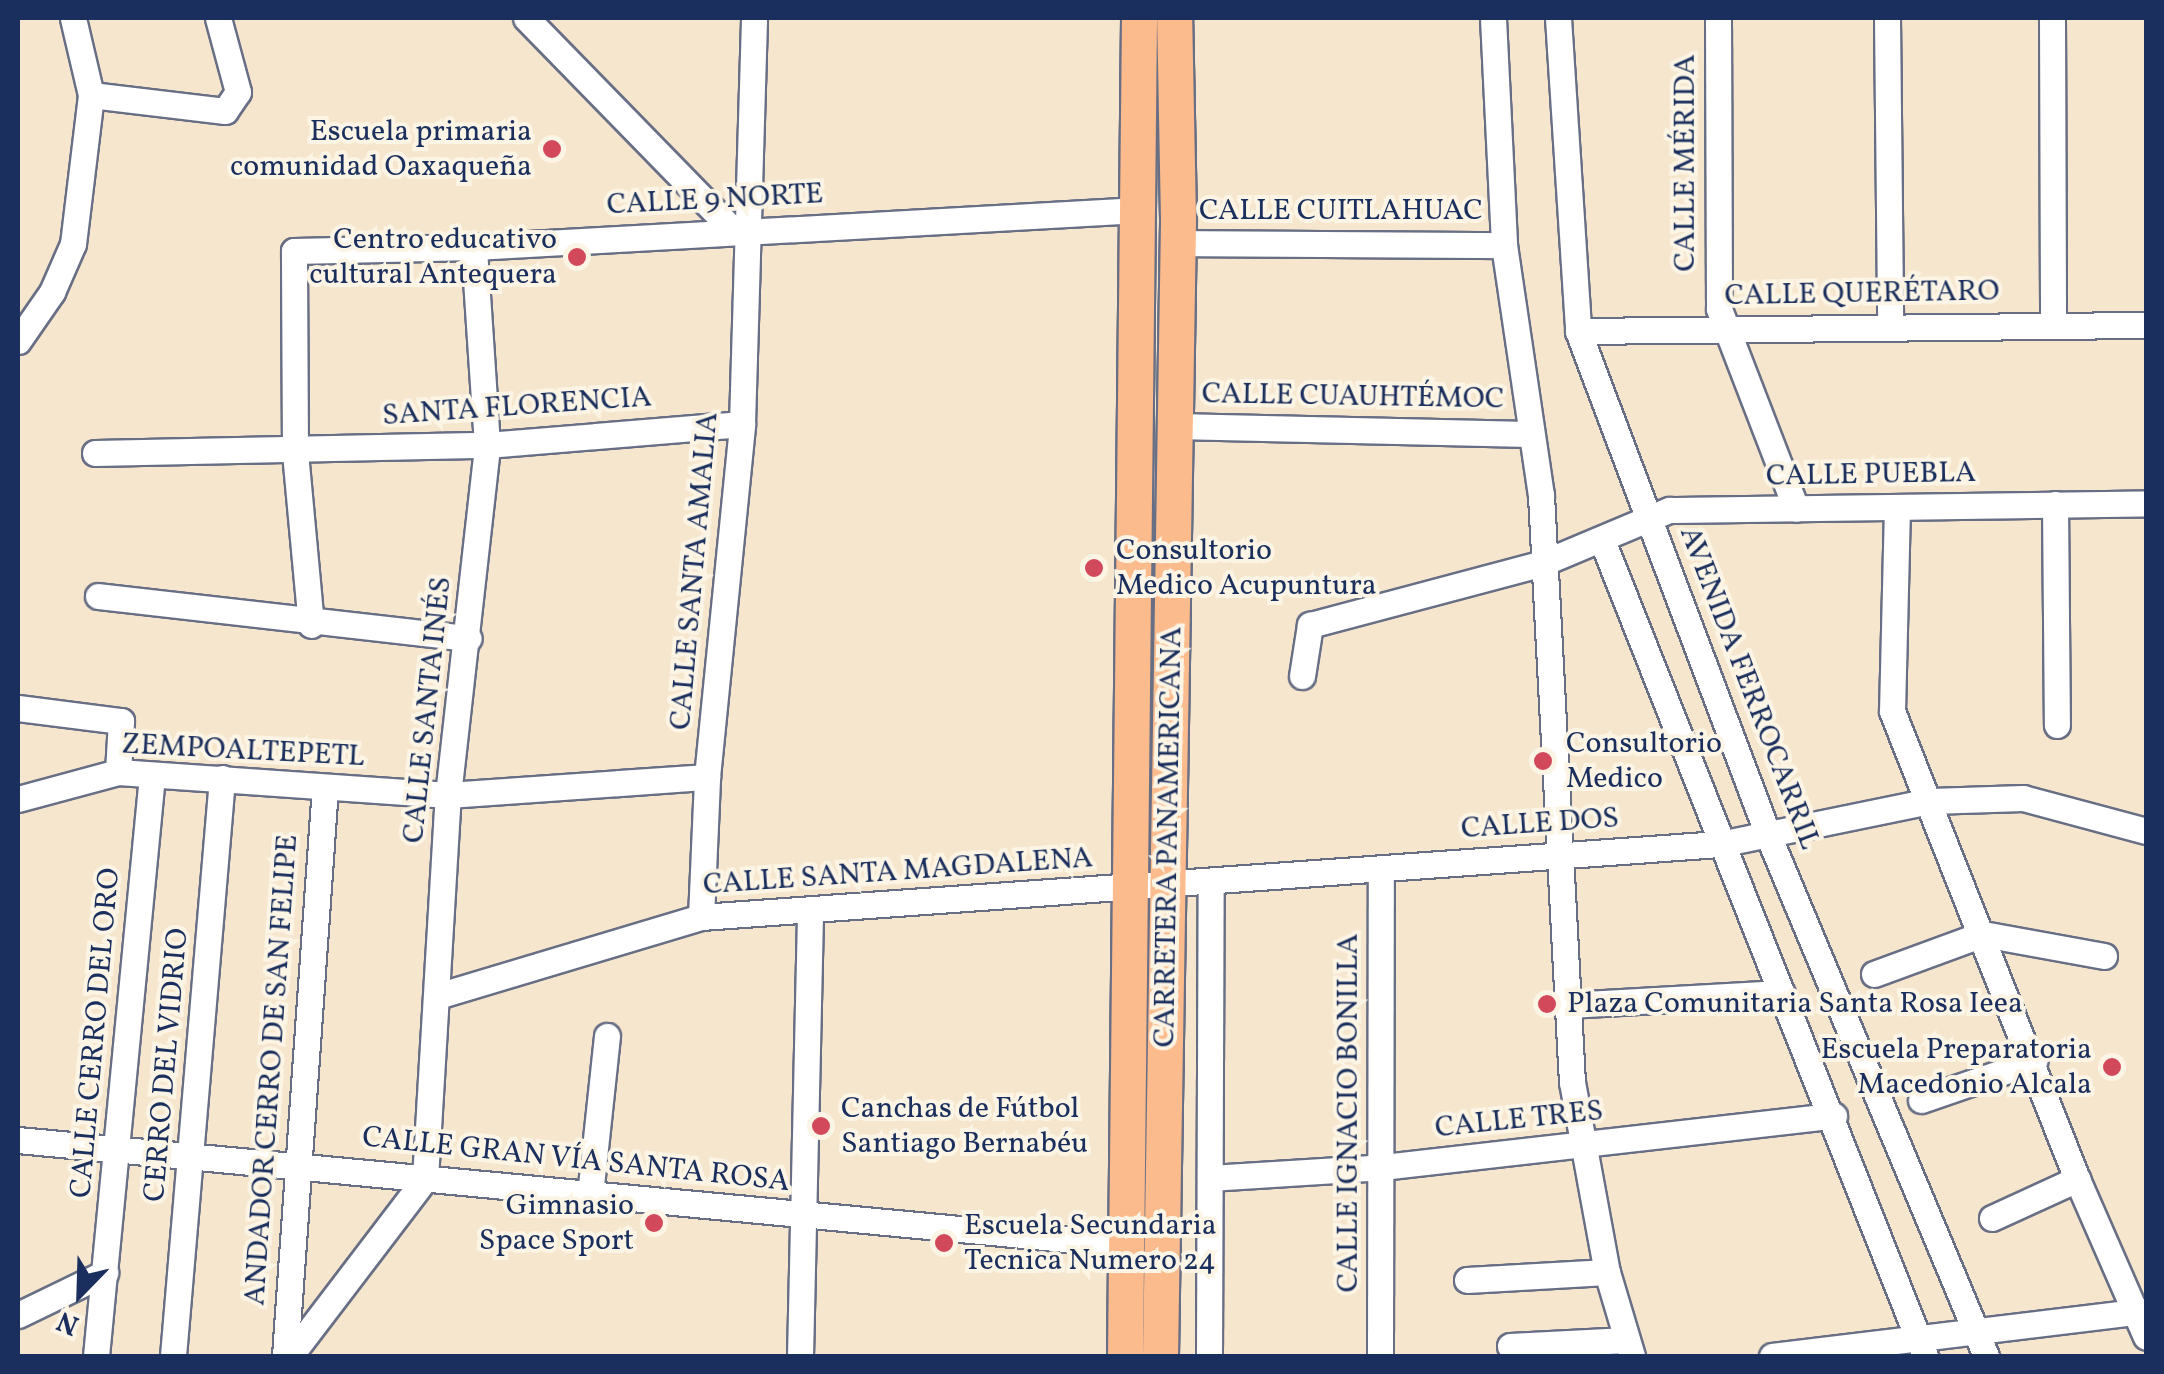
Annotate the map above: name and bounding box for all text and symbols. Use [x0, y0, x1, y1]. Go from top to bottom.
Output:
street label: CALLE MÉRIDA [1668, 54, 1704, 272]
place label: Escuela primaria comunidad Oaxaqueña [230, 114, 532, 184]
marker: Escuela primaria comunidad Oaxaqueña [541, 138, 563, 160]
street label: CALLE 9 NORTE [606, 176, 824, 224]
street label: CALLE CUITLAHUAC [1199, 193, 1483, 229]
place label: Centro educativo cultural Antequera [309, 222, 557, 292]
marker: Centro educativo cultural Antequera [566, 246, 588, 268]
street label: CALLE QUERÉTARO [1724, 274, 2000, 314]
street label: CALLE CUAUHTÉMOC [1201, 376, 1505, 418]
street label: SANTA FLORENCIA [381, 380, 653, 434]
street label: CALLE SANTA AMALIA [663, 411, 727, 731]
street label: CALLE PUEBLA [1766, 455, 1976, 495]
street label: AVENIDA FERROCARRIL [1671, 521, 1827, 855]
place label: Consultorio Medico Acupuntura [1116, 533, 1377, 604]
marker: Consultorio Medico Acupuntura [1081, 555, 1107, 581]
street label: CALLE SANTA INÉS [396, 575, 460, 845]
street label: CARRETERA PANAMERICANA [1147, 626, 1191, 1048]
place label: Consultorio Medico [1566, 726, 1722, 796]
street label: ZEMPOALTEPETL [120, 727, 366, 775]
marker: Consultorio Medico [1530, 748, 1556, 774]
street label: CALLE DOS [1460, 801, 1620, 847]
street label: ANDADOR CERRO DE SAN FELIPE [238, 833, 306, 1307]
street label: CALLE SANTA MAGDALENA [702, 840, 1094, 904]
street label: CALLE CERRO DEL ORO [64, 866, 128, 1200]
street label: CERRO DEL VIDRIO [137, 926, 197, 1204]
street label: CALLE IGNACIO BONILLA [1331, 934, 1367, 1292]
place label: Plaza Comunitaria Santa Rosa Ieea [1567, 986, 2023, 1022]
marker: Plaza Comunitaria Santa Rosa Ieea [1536, 993, 1558, 1015]
place label: Escuela Preparatoria Macedonio Alcala [1821, 1032, 2092, 1102]
marker: Escuela Preparatoria Macedonio Alcala [2101, 1056, 2123, 1078]
place label: Canchas de Fútbol Santiago Bernabéu [841, 1091, 1088, 1162]
street label: CALLE TRES [1433, 1093, 1605, 1147]
marker: Canchas de Fútbol Santiago Bernabéu [810, 1115, 832, 1137]
street label: CALLE GRAN VÍA SANTA ROSA [360, 1120, 792, 1200]
place label: Gimnasio Space Sport [479, 1188, 634, 1258]
place label: Escuela Secundaria Tecnica Numero 24 [964, 1208, 1217, 1278]
marker: Gimnasio Space Sport [643, 1212, 665, 1234]
marker: Escuela Secundaria Tecnica Numero 24 [933, 1232, 955, 1254]
north arrow [30, 1244, 130, 1344]
text: N [51, 1300, 85, 1344]

